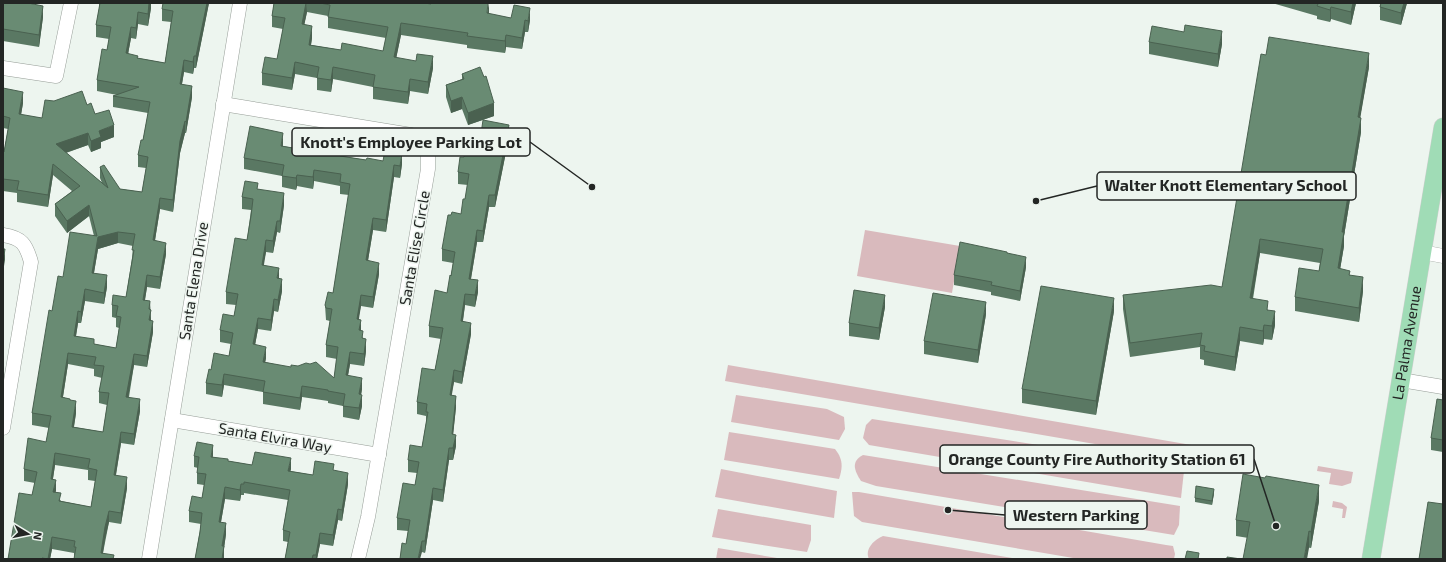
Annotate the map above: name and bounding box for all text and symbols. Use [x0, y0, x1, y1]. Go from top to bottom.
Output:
callout: Knott's Employee Parking Lot [292, 128, 530, 156]
text: Knott's Employee Parking Lot [300, 132, 522, 152]
callout: Walter Knott Elementary School [1097, 172, 1356, 200]
text: Walter Knott Elementary School [1104, 175, 1348, 195]
street label: Santa Elise Circle [395, 189, 433, 307]
street label: Santa Elena Drive [175, 220, 211, 341]
street label: La Palma Avenue [1388, 284, 1424, 401]
street label: Santa Elvira Way [217, 418, 333, 456]
callout: Orange County Fire Authority Station 61 [940, 445, 1254, 473]
text: Orange County Fire Authority Station 61 [948, 449, 1246, 469]
callout: Western Parking [1005, 501, 1147, 529]
text: Western Parking [1013, 505, 1140, 524]
north arrow [8, 514, 48, 554]
text: N [31, 531, 45, 541]

